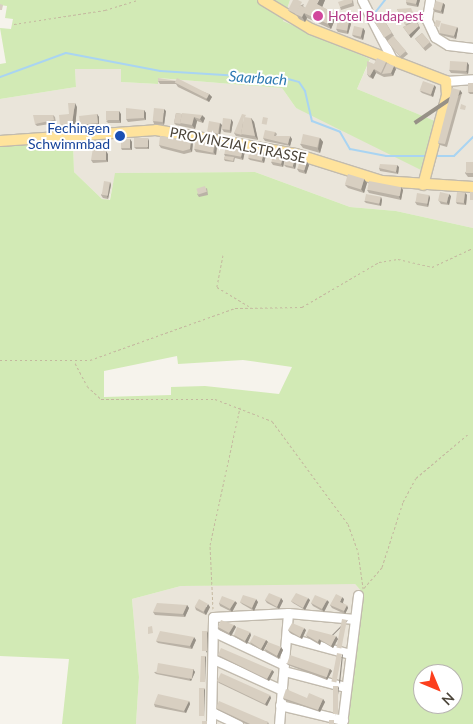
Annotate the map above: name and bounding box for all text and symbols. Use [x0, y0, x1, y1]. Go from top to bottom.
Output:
place label: Hotel Budapest [328, 8, 423, 24]
marker: Hotel Budapest [312, 10, 324, 22]
water label: Saarbach [228, 67, 288, 89]
place label: Fechingen Schwimmbad [28, 120, 110, 152]
street label: PROVINZIALSTRASSE [168, 124, 308, 166]
marker: Fechingen Schwimmbad [114, 130, 126, 142]
north arrow [413, 664, 463, 714]
text: N [438, 689, 458, 709]

